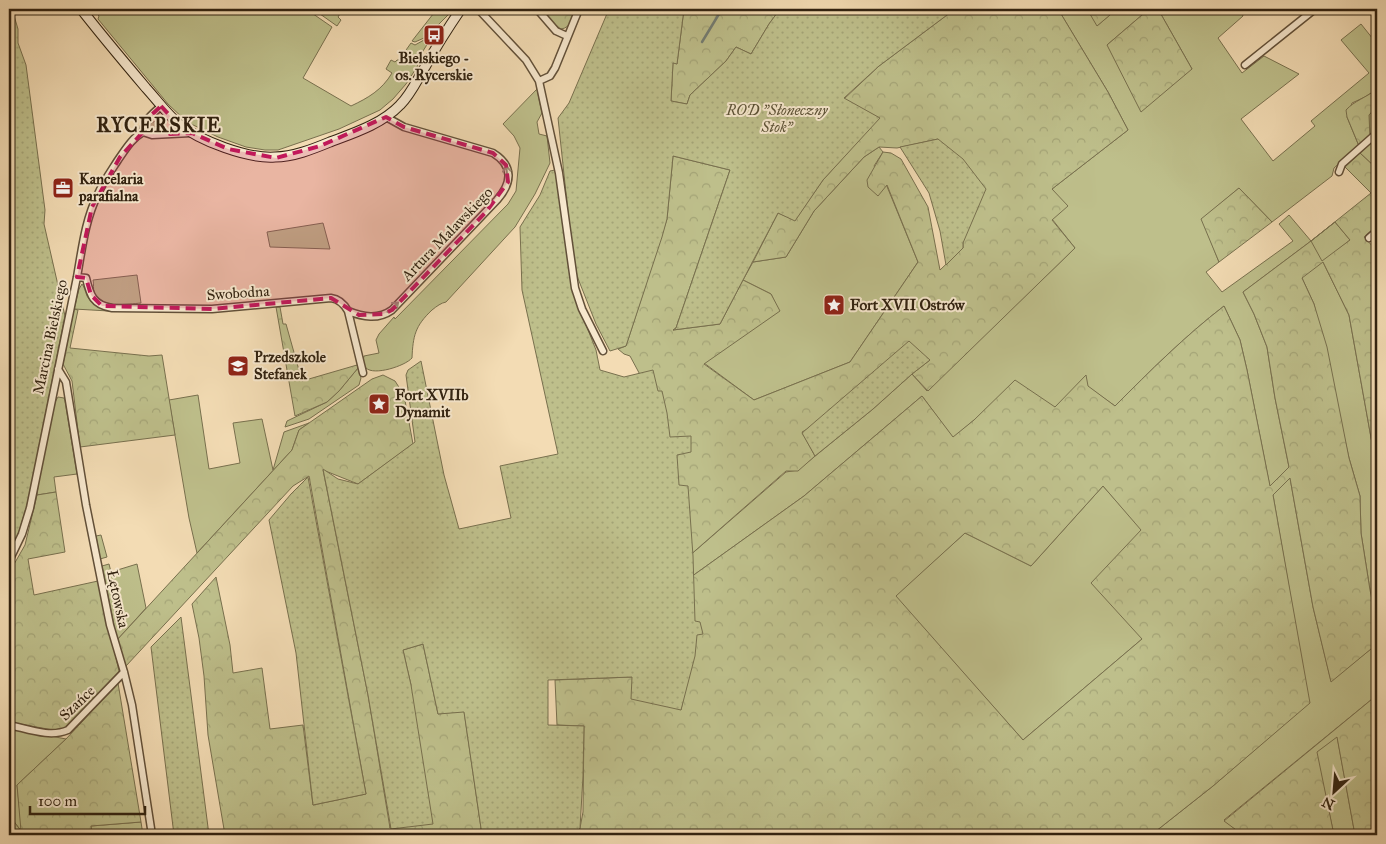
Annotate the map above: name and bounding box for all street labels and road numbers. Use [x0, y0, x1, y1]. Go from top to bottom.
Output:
street label: Artura Malawskiego [397, 183, 497, 285]
street label: Marcina Bielskiego [29, 278, 71, 396]
street label: Swobodna [206, 282, 271, 304]
street label: Łętowska [103, 568, 133, 630]
street label: Szańce [55, 682, 99, 724]

